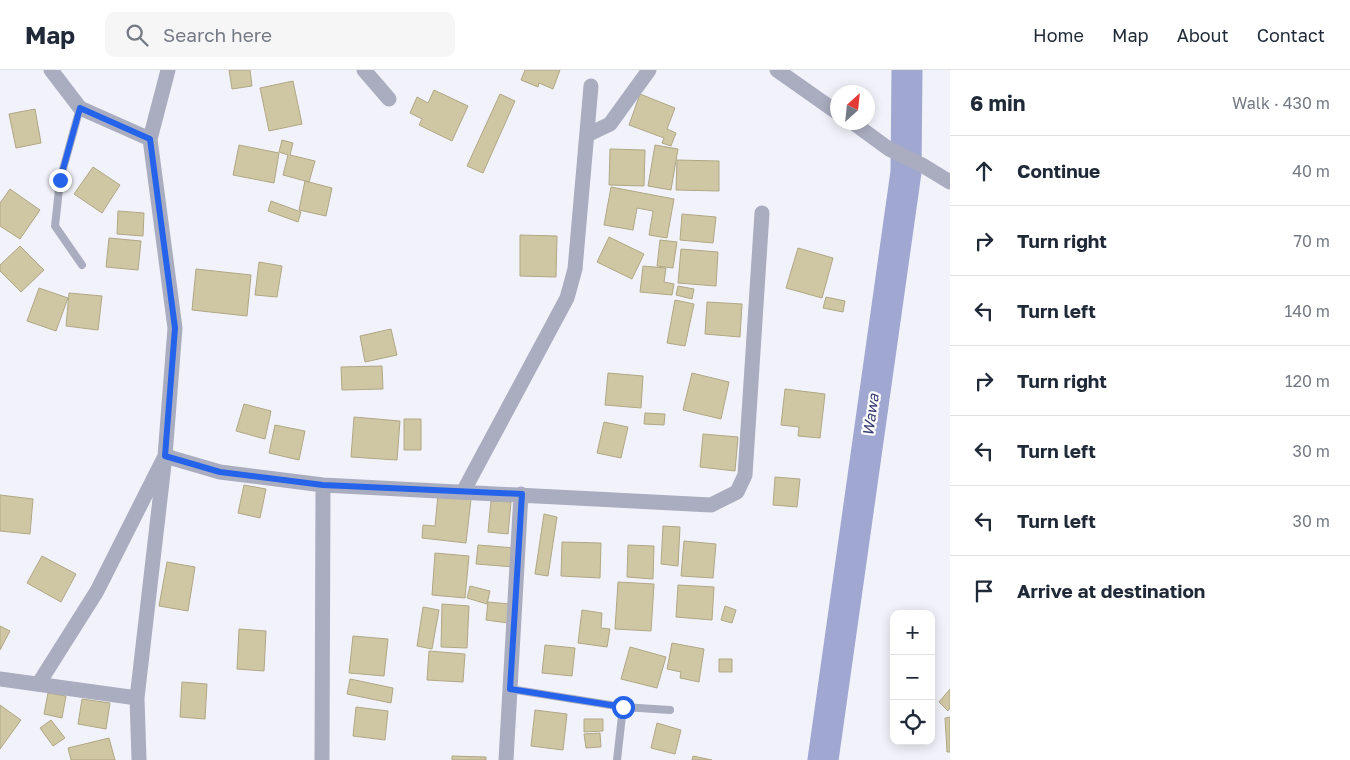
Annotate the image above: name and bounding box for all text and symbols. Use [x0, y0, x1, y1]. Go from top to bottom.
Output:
search box [105, 12, 455, 57]
text: Map [25, 20, 75, 49]
icon: search [123, 21, 151, 49]
text: Search here [163, 23, 272, 46]
text: Home [1033, 24, 1084, 46]
text: Map [1112, 24, 1149, 46]
text: About [1177, 24, 1229, 46]
text: Contact [1257, 24, 1325, 46]
north arrow [830, 85, 875, 130]
text: 6 min [970, 90, 1025, 116]
text: Walk · 430 m [1232, 93, 1330, 113]
icon: ahead [970, 157, 998, 185]
text: Continue [1017, 159, 1100, 182]
text: 40 m [1292, 161, 1330, 181]
route end [49, 169, 72, 192]
icon: right [970, 227, 998, 255]
text: Turn right [1017, 229, 1107, 252]
text: 70 m [1293, 231, 1330, 251]
icon: left [970, 297, 998, 325]
text: Turn left [1017, 299, 1096, 322]
text: 140 m [1284, 301, 1330, 321]
icon: right [970, 367, 998, 395]
text: Turn right [1017, 369, 1107, 392]
text: 120 m [1285, 371, 1330, 391]
water label: Wawa [858, 392, 882, 437]
icon: left [970, 437, 998, 465]
text: Turn left [1017, 439, 1096, 462]
text: 30 m [1293, 441, 1330, 461]
icon: left [970, 507, 998, 535]
text: Turn left [1017, 509, 1096, 532]
text: 30 m [1293, 511, 1330, 531]
icon: arrive [970, 577, 998, 605]
text: Arrive at destination [1017, 579, 1205, 602]
map controls [890, 610, 935, 745]
button: + [890, 610, 935, 655]
button: − [890, 655, 935, 700]
route start [612, 696, 635, 719]
button: locate [890, 700, 935, 745]

